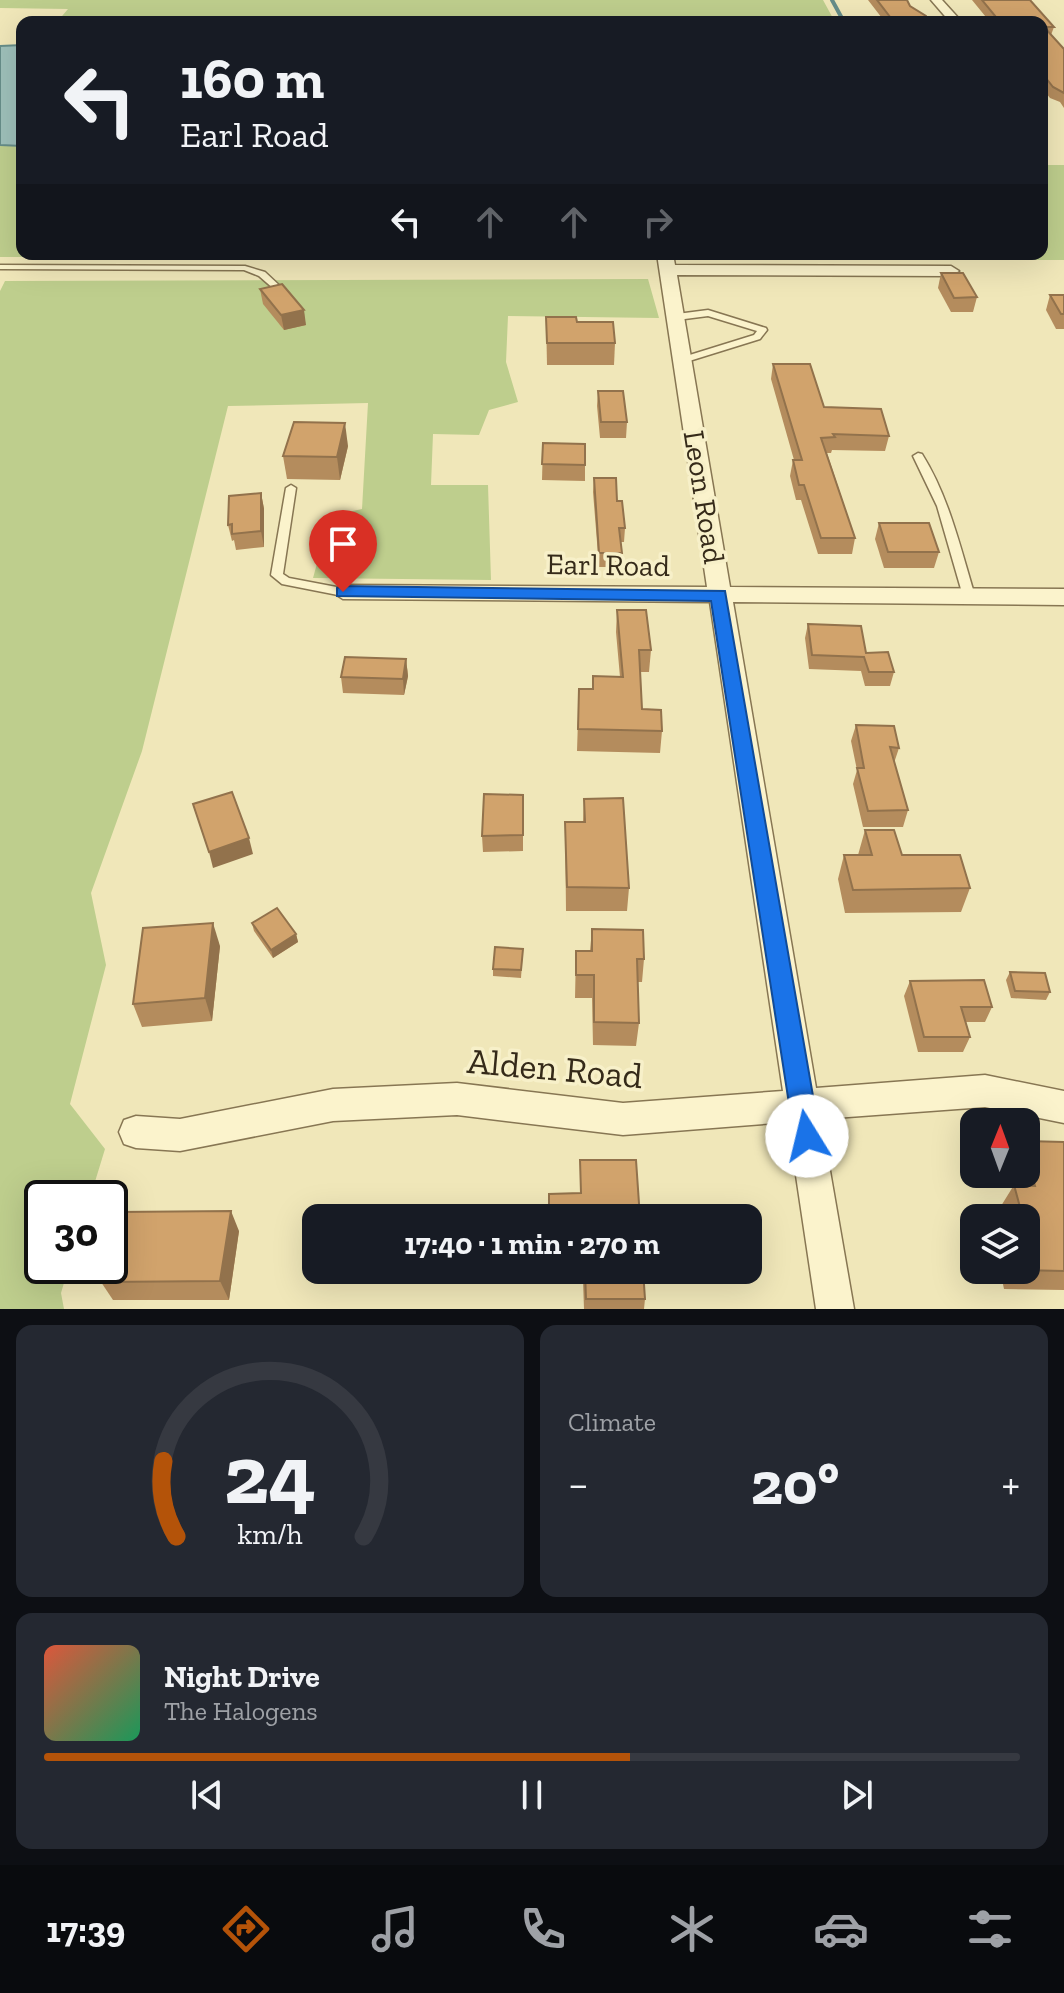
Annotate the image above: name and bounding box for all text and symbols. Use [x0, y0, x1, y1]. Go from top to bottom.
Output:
text: 160 m [180, 45, 324, 112]
icon: left [48, 48, 152, 152]
text: Earl Road [180, 113, 329, 156]
icon: left [384, 200, 428, 244]
icon: ahead [468, 200, 512, 244]
icon: ahead [552, 200, 596, 244]
icon: right [636, 200, 680, 244]
street label: Leon Road [676, 428, 732, 567]
pin [309, 510, 377, 592]
icon: arrive [321, 522, 365, 566]
street label: Earl Road [546, 546, 671, 584]
street label: Alden Road [466, 1039, 645, 1097]
position arrow [765, 1094, 849, 1178]
north arrow [960, 1108, 1040, 1188]
map controls [960, 1108, 1040, 1284]
speed limit sign: 30 [24, 1180, 128, 1284]
button: layers [960, 1204, 1040, 1284]
text: 17:40 · 1 min · 270 m [404, 1226, 660, 1262]
text: Climate [568, 1406, 656, 1438]
text: 24 [224, 1424, 316, 1524]
text: 20° [751, 1447, 839, 1519]
text: − [568, 1457, 589, 1510]
text: + [1001, 1457, 1020, 1510]
text: km/h [237, 1517, 303, 1551]
text: Night Drive [164, 1659, 320, 1695]
text: The Halogens [164, 1695, 318, 1727]
icon: previous [185, 1773, 229, 1817]
icon: pause [510, 1773, 554, 1817]
icon: next [835, 1773, 879, 1817]
icon: directions [218, 1901, 274, 1957]
icon: music [367, 1901, 423, 1957]
icon: phone [515, 1901, 571, 1957]
icon: climate [664, 1901, 720, 1957]
icon: car [813, 1901, 869, 1957]
icon: filters [962, 1901, 1018, 1957]
text: 17:39 [46, 1908, 125, 1951]

